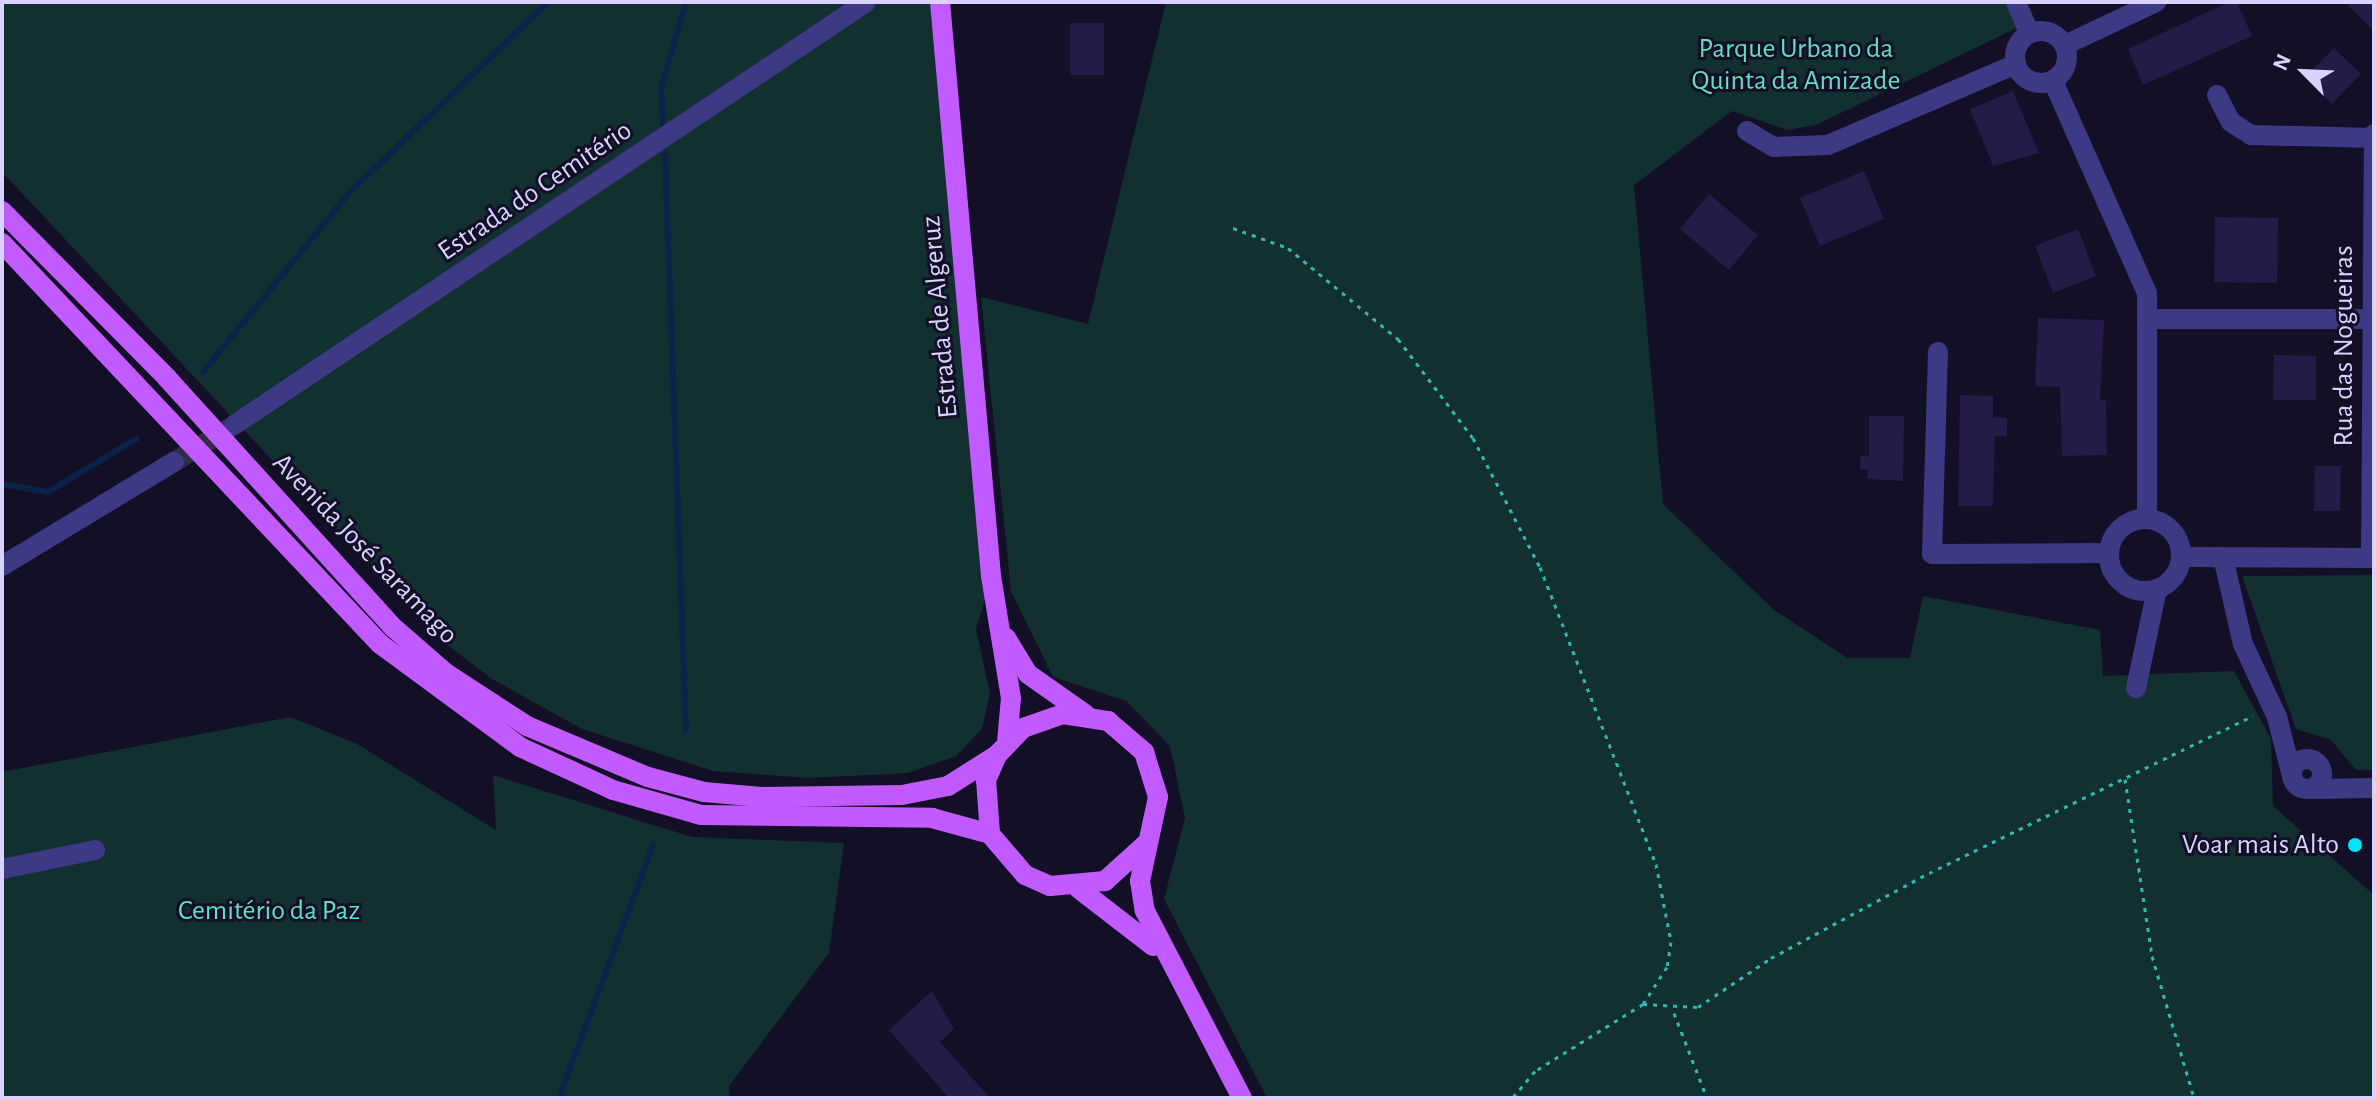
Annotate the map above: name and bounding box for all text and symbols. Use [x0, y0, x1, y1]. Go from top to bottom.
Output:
park label: Parque Urbano da Quinta da Amizade [1692, 32, 1900, 98]
north arrow [2264, 32, 2344, 112]
text: N [2269, 51, 2295, 74]
street label: Estrada do Cemitério [432, 114, 638, 268]
street label: Estrada de Algeruz [914, 214, 966, 420]
street label: Rua das Nogueiras [2327, 245, 2361, 447]
street label: Avenida José Saramago [265, 447, 465, 651]
place label: Voar mais Alto [2182, 828, 2339, 862]
marker: Voar mais Alto [2346, 836, 2364, 854]
park label: Cemitério da Paz [178, 894, 360, 928]

